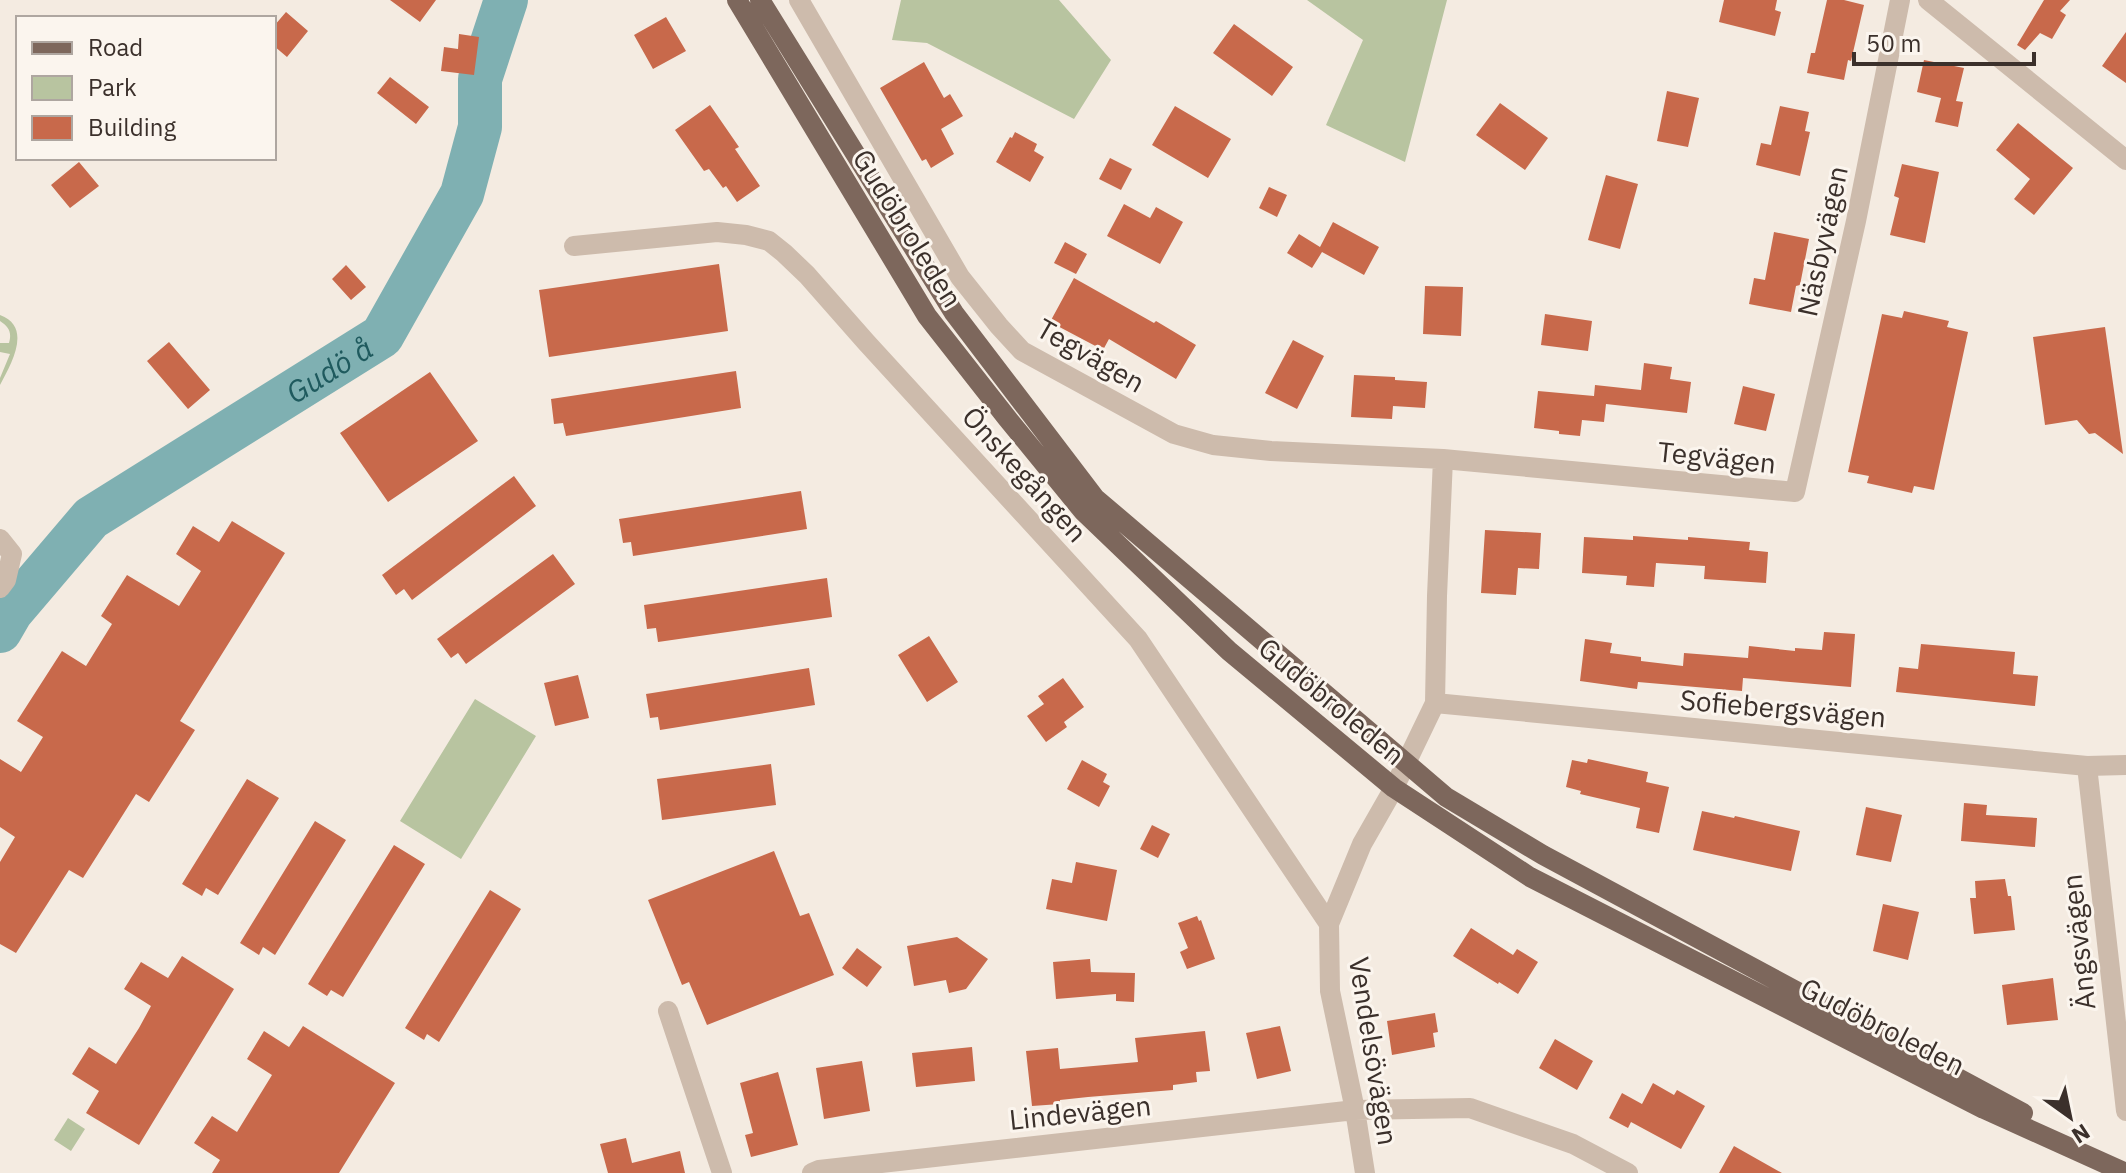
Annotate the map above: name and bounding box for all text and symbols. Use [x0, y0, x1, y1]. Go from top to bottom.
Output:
legend [16, 16, 276, 160]
scale bar [1854, 16, 2034, 66]
text: 50 m [1866, 27, 1921, 59]
text: Road [88, 31, 143, 63]
text: Park [88, 71, 137, 103]
text: Building [88, 111, 176, 143]
street label: Gudöbroleden [845, 142, 971, 314]
street label: Näsbyvägen [1788, 162, 1856, 320]
street label: Tegvägen [1030, 309, 1152, 401]
water label: Gudö å [278, 327, 380, 411]
street label: Önskegången [954, 398, 1096, 550]
street label: Tegvägen [1656, 432, 1778, 482]
street label: Gudöbroleden [1251, 629, 1413, 773]
street label: Sofiebergsvägen [1678, 681, 1888, 735]
street label: Ängsvägen [2052, 872, 2104, 1012]
street label: Vendelsövägen [1341, 954, 1407, 1148]
street label: Gudöbroleden [1794, 969, 1972, 1083]
north arrow [2030, 1077, 2110, 1157]
street label: Lindevägen [1007, 1086, 1153, 1138]
text: N [2067, 1118, 2096, 1151]

